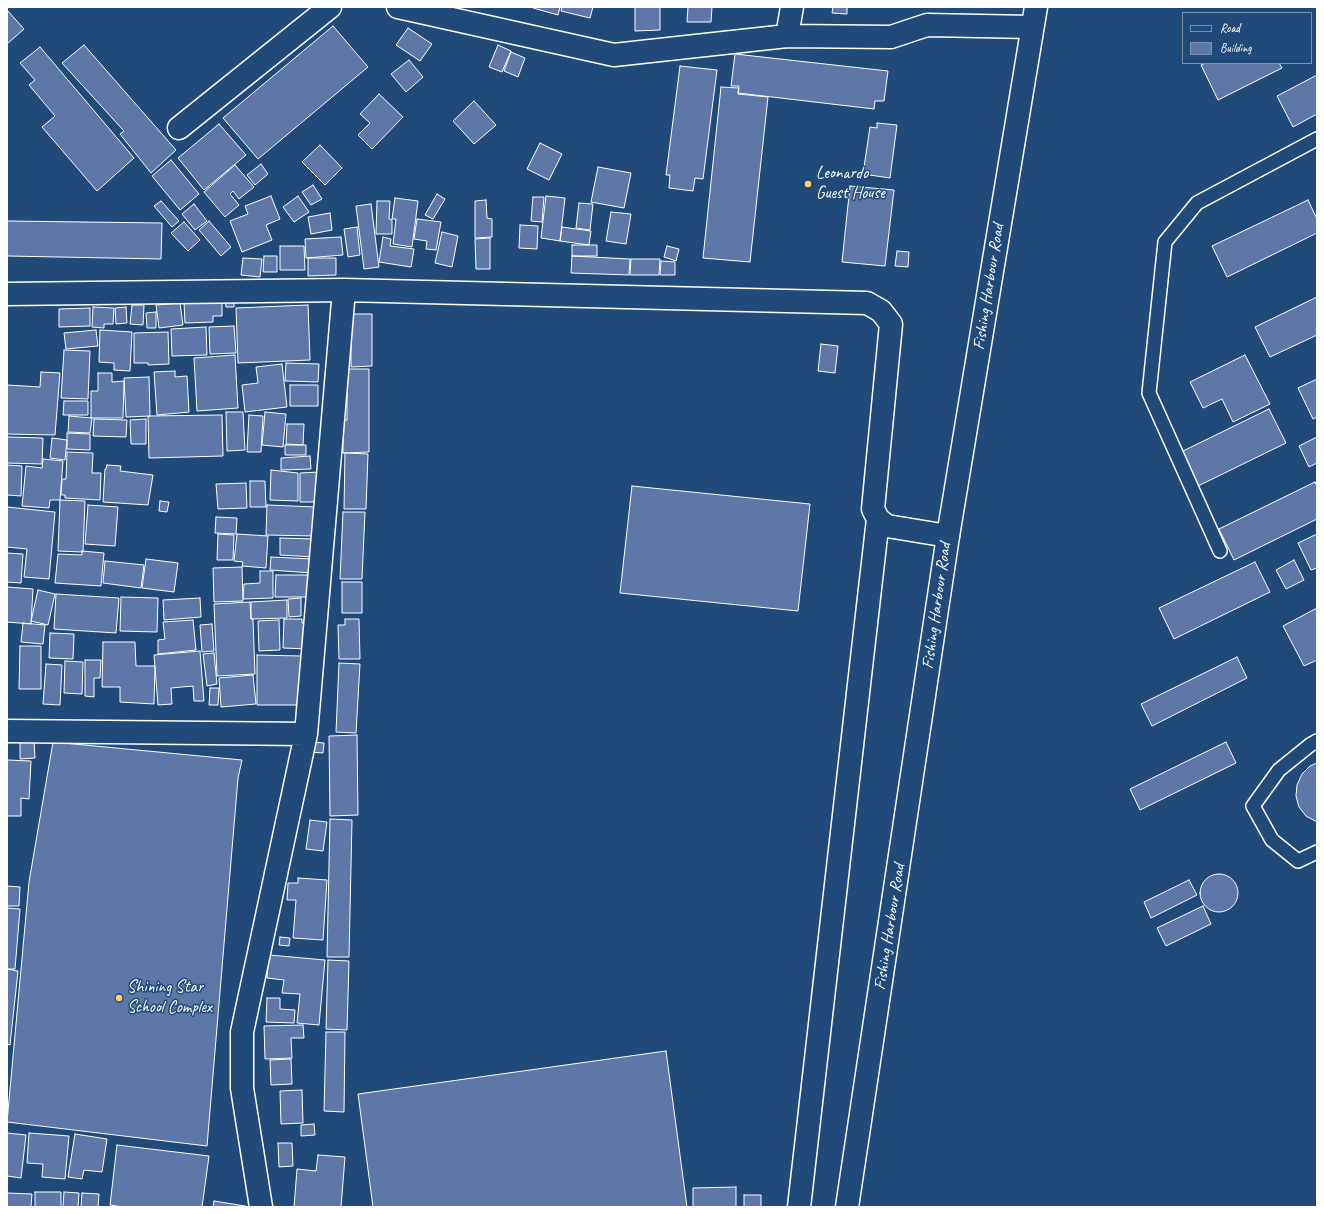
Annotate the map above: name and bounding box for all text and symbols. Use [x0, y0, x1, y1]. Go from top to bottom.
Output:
legend [1182, 12, 1312, 64]
text: Road [1220, 20, 1240, 36]
text: Building [1220, 40, 1252, 56]
place label: Leonardo Guest House [816, 164, 885, 204]
marker: Leonardo Guest House [803, 179, 813, 189]
street label: Fishing Harbour Road [969, 223, 1009, 351]
street label: Fishing Harbour Road [918, 542, 956, 670]
street label: Fishing Harbour Road [870, 863, 910, 991]
place label: Shining Star School Complex [127, 978, 212, 1018]
marker: Shining Star School Complex [114, 993, 124, 1003]

